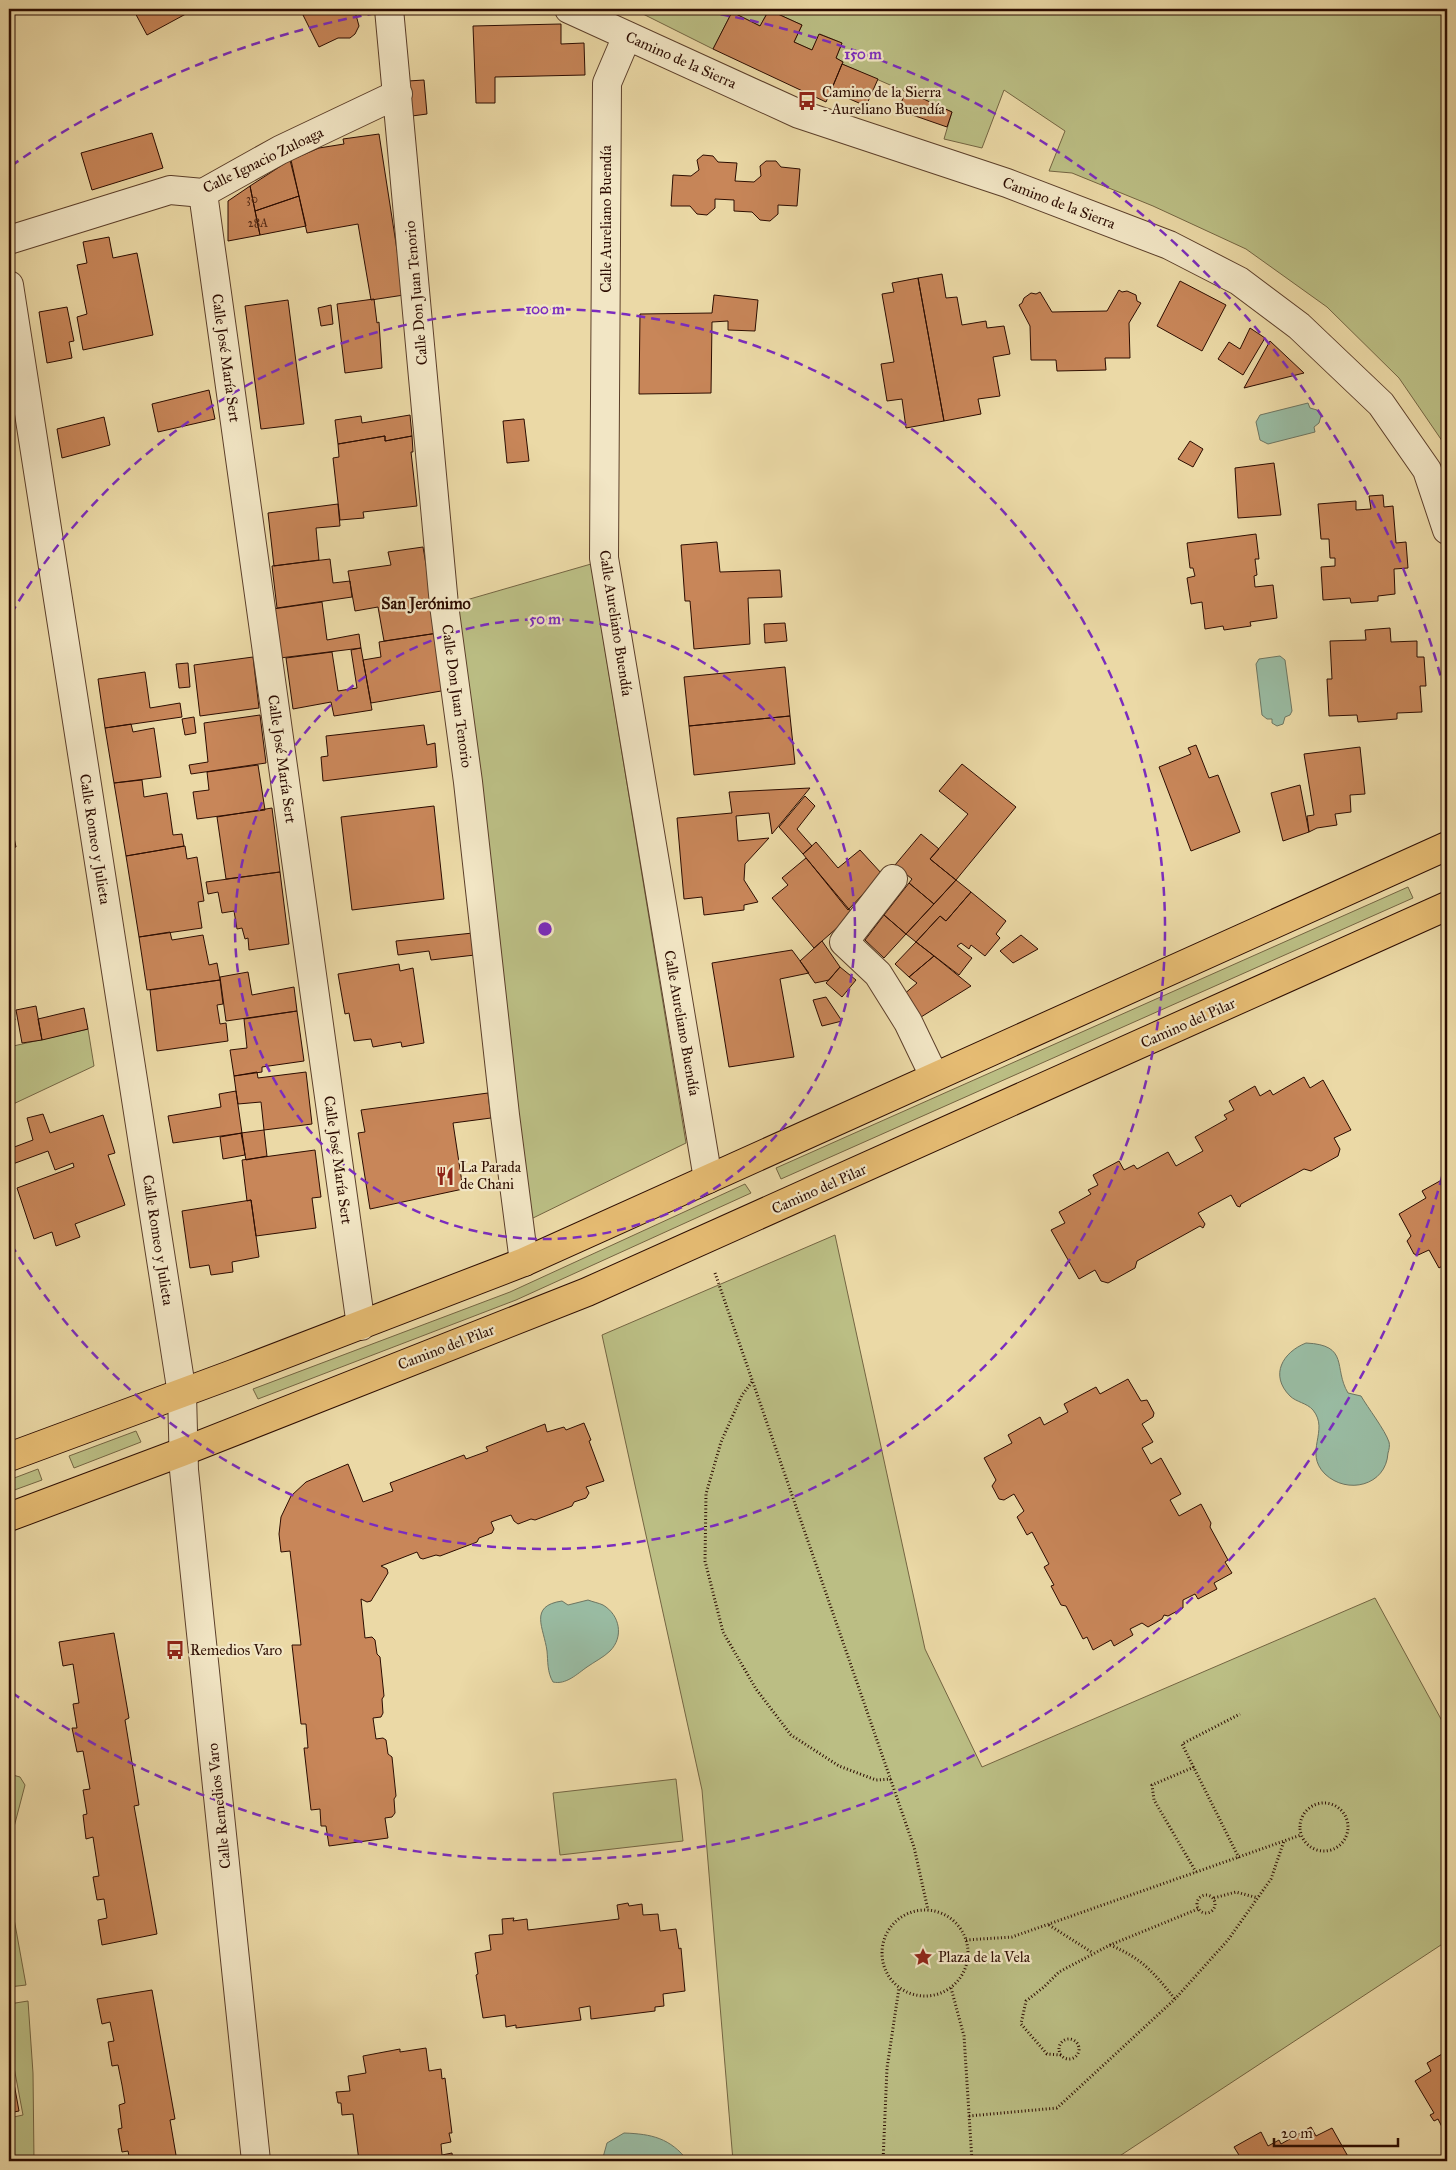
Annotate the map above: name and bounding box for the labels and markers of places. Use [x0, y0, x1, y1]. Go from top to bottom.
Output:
place label: Camino de la Sierra - Aureliano Buendía [822, 83, 946, 118]
bus stop icon: Camino de la Sierra - Aureliano Buendía [796, 90, 818, 112]
centre of rings [536, 920, 554, 938]
place label: La Parada de Chani [460, 1158, 522, 1193]
restaurant icon: La Parada de Chani [434, 1165, 456, 1187]
bus stop icon: Remedios Varo [164, 1639, 186, 1661]
place label: Remedios Varo [190, 1641, 283, 1659]
place icon: Plaza de la Vela [912, 1946, 934, 1968]
place label: Plaza de la Vela [938, 1948, 1031, 1966]

